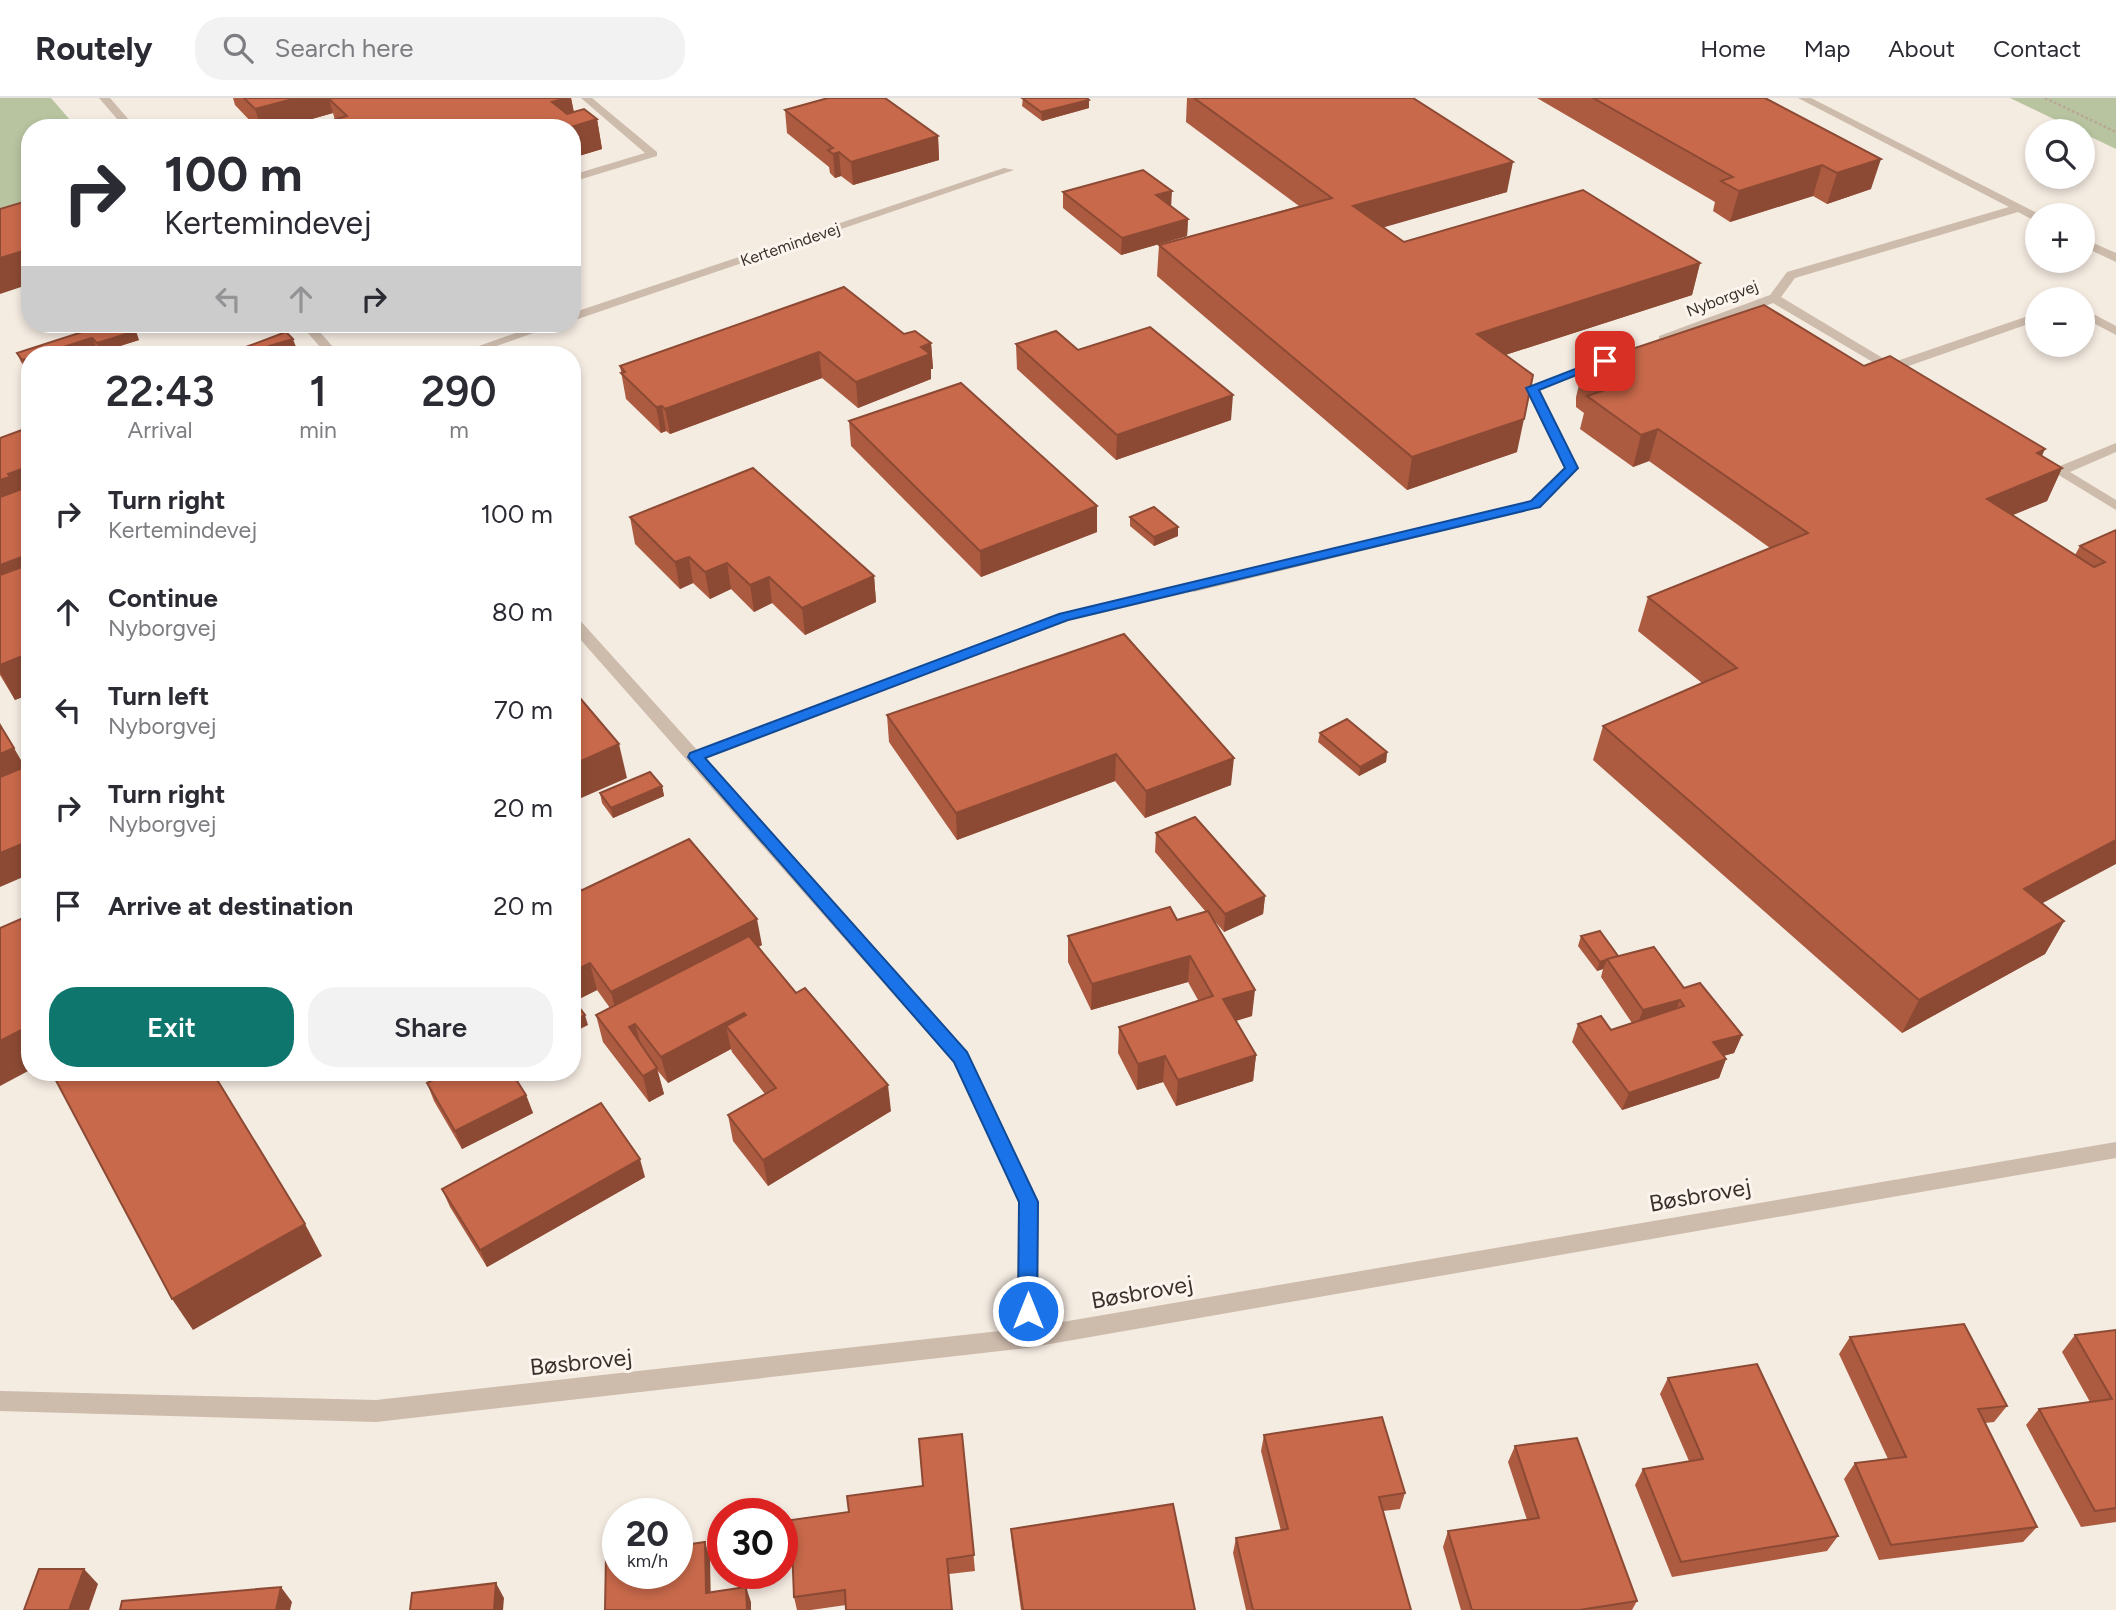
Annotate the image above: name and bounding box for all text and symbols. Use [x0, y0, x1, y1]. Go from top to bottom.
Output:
search box [195, 17, 685, 80]
text: Routely [35, 29, 153, 68]
icon: search [219, 29, 257, 67]
text: Search here [275, 32, 414, 64]
text: Home [1700, 34, 1766, 63]
text: Map [1804, 34, 1850, 63]
text: About [1888, 34, 1955, 63]
text: Contact [1993, 34, 2081, 63]
map controls [2025, 119, 2095, 357]
button: search [2025, 119, 2095, 189]
text: 100 m [164, 144, 303, 203]
icon: right [49, 147, 140, 238]
button: + [2025, 203, 2095, 273]
text: Kertemindevej [164, 204, 372, 242]
street label: Kertemindevej [738, 219, 842, 270]
street label: Nyborgvej [1684, 276, 1761, 321]
icon: left [209, 280, 247, 318]
icon: ahead [282, 280, 320, 318]
icon: right [355, 280, 393, 318]
button: − [2025, 287, 2095, 357]
pin [1575, 331, 1635, 391]
icon: arrive [1586, 342, 1624, 380]
text: 22:43 [105, 366, 215, 417]
text: 1 [309, 366, 327, 417]
text: 290 [421, 366, 497, 417]
text: Arrival [128, 416, 193, 444]
text: min [299, 416, 337, 444]
text: m [449, 416, 469, 444]
text: Turn right [108, 484, 225, 516]
icon: right [49, 495, 87, 533]
text: 100 m [480, 498, 553, 530]
text: Kertemindevej [108, 516, 257, 544]
text: Continue [108, 582, 218, 614]
icon: ahead [49, 593, 87, 631]
text: 80 m [492, 596, 553, 628]
text: Nyborgvej [108, 614, 216, 642]
text: Turn left [108, 680, 209, 712]
icon: left [49, 691, 87, 729]
text: 70 m [494, 694, 553, 726]
text: Nyborgvej [108, 712, 216, 740]
text: Turn right [108, 778, 225, 810]
icon: right [49, 789, 87, 827]
text: 20 m [493, 792, 553, 824]
text: Nyborgvej [108, 810, 216, 838]
icon: arrive [49, 887, 87, 925]
text: Arrive at destination [108, 890, 353, 922]
text: 20 m [493, 890, 553, 922]
button: Exit [49, 987, 294, 1067]
button: Share [308, 987, 553, 1067]
street label: Bøsbrovej [1647, 1172, 1753, 1218]
street label: Bøsbrovej [1089, 1269, 1195, 1315]
position arrow [991, 1274, 1065, 1348]
street label: Bøsbrovej [528, 1343, 634, 1381]
speed limit sign: 30 [707, 1498, 798, 1589]
text: 20 [626, 1513, 669, 1555]
text: km/h [627, 1550, 668, 1572]

